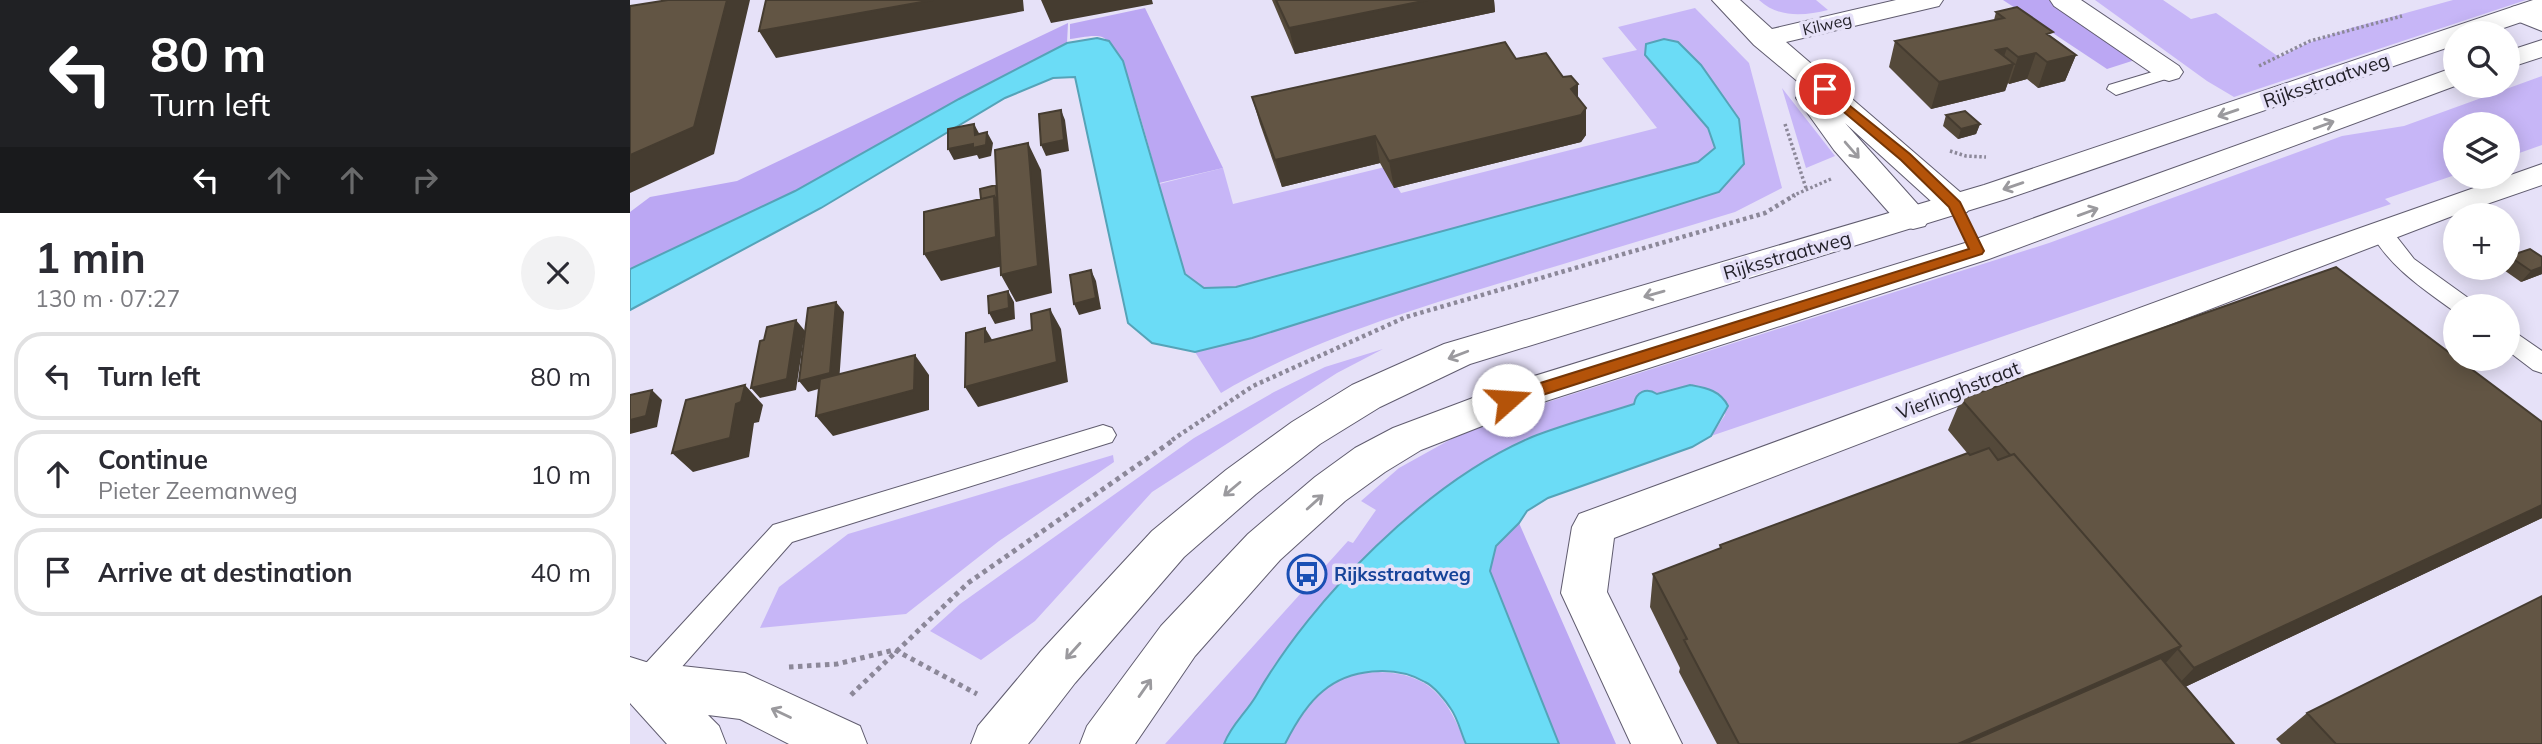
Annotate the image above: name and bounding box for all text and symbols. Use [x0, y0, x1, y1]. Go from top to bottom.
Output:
street label: Kilweg [1800, 9, 1854, 39]
map controls [2443, 21, 2520, 371]
button: search [2443, 21, 2520, 98]
text: 80 m [150, 23, 266, 84]
icon: left [35, 28, 126, 119]
street label: Rijksstraatweg [2260, 47, 2392, 113]
pin [1795, 59, 1855, 119]
icon: arrive [1806, 70, 1844, 108]
text: Turn left [150, 84, 270, 124]
one-way arrow [2218, 108, 2240, 120]
button: layers [2443, 112, 2520, 189]
one-way arrow [2312, 118, 2334, 130]
one-way arrow [1844, 141, 1860, 159]
icon: left [187, 161, 225, 199]
icon: ahead [260, 161, 298, 199]
icon: ahead [333, 161, 371, 199]
icon: right [406, 161, 444, 199]
one-way arrow [2002, 181, 2024, 193]
button: + [2443, 203, 2520, 280]
one-way arrow [2076, 205, 2098, 218]
street label: Rijksstraatweg [1720, 225, 1854, 285]
text: 1 min [35, 231, 146, 284]
button: close [521, 236, 595, 310]
text: 130 m · 07:27 [35, 284, 180, 313]
one-way arrow [1643, 289, 1665, 302]
button: − [2443, 294, 2520, 371]
one-way arrow [1448, 349, 1469, 362]
street label: Vierlinghstraat [1893, 355, 2023, 425]
icon: left [39, 357, 77, 395]
text: Turn left [98, 360, 200, 393]
text: 80 m [530, 360, 591, 393]
position arrow [1471, 363, 1545, 437]
text: Continue [98, 443, 208, 476]
icon: ahead [39, 455, 77, 493]
text: 10 m [530, 458, 591, 491]
text: Pieter Zeemanweg [98, 476, 298, 505]
one-way arrow [1224, 481, 1242, 497]
one-way arrow [1306, 494, 1324, 510]
icon: arrive [39, 553, 77, 591]
bus stop icon: Rijksstraatweg [1286, 553, 1328, 595]
text: Arrive at destination [98, 556, 353, 589]
text: 40 m [530, 556, 591, 589]
place label: Rijksstraatweg [1334, 562, 1471, 586]
one-way arrow [1065, 642, 1081, 660]
one-way arrow [1138, 679, 1152, 698]
one-way arrow [771, 706, 792, 719]

